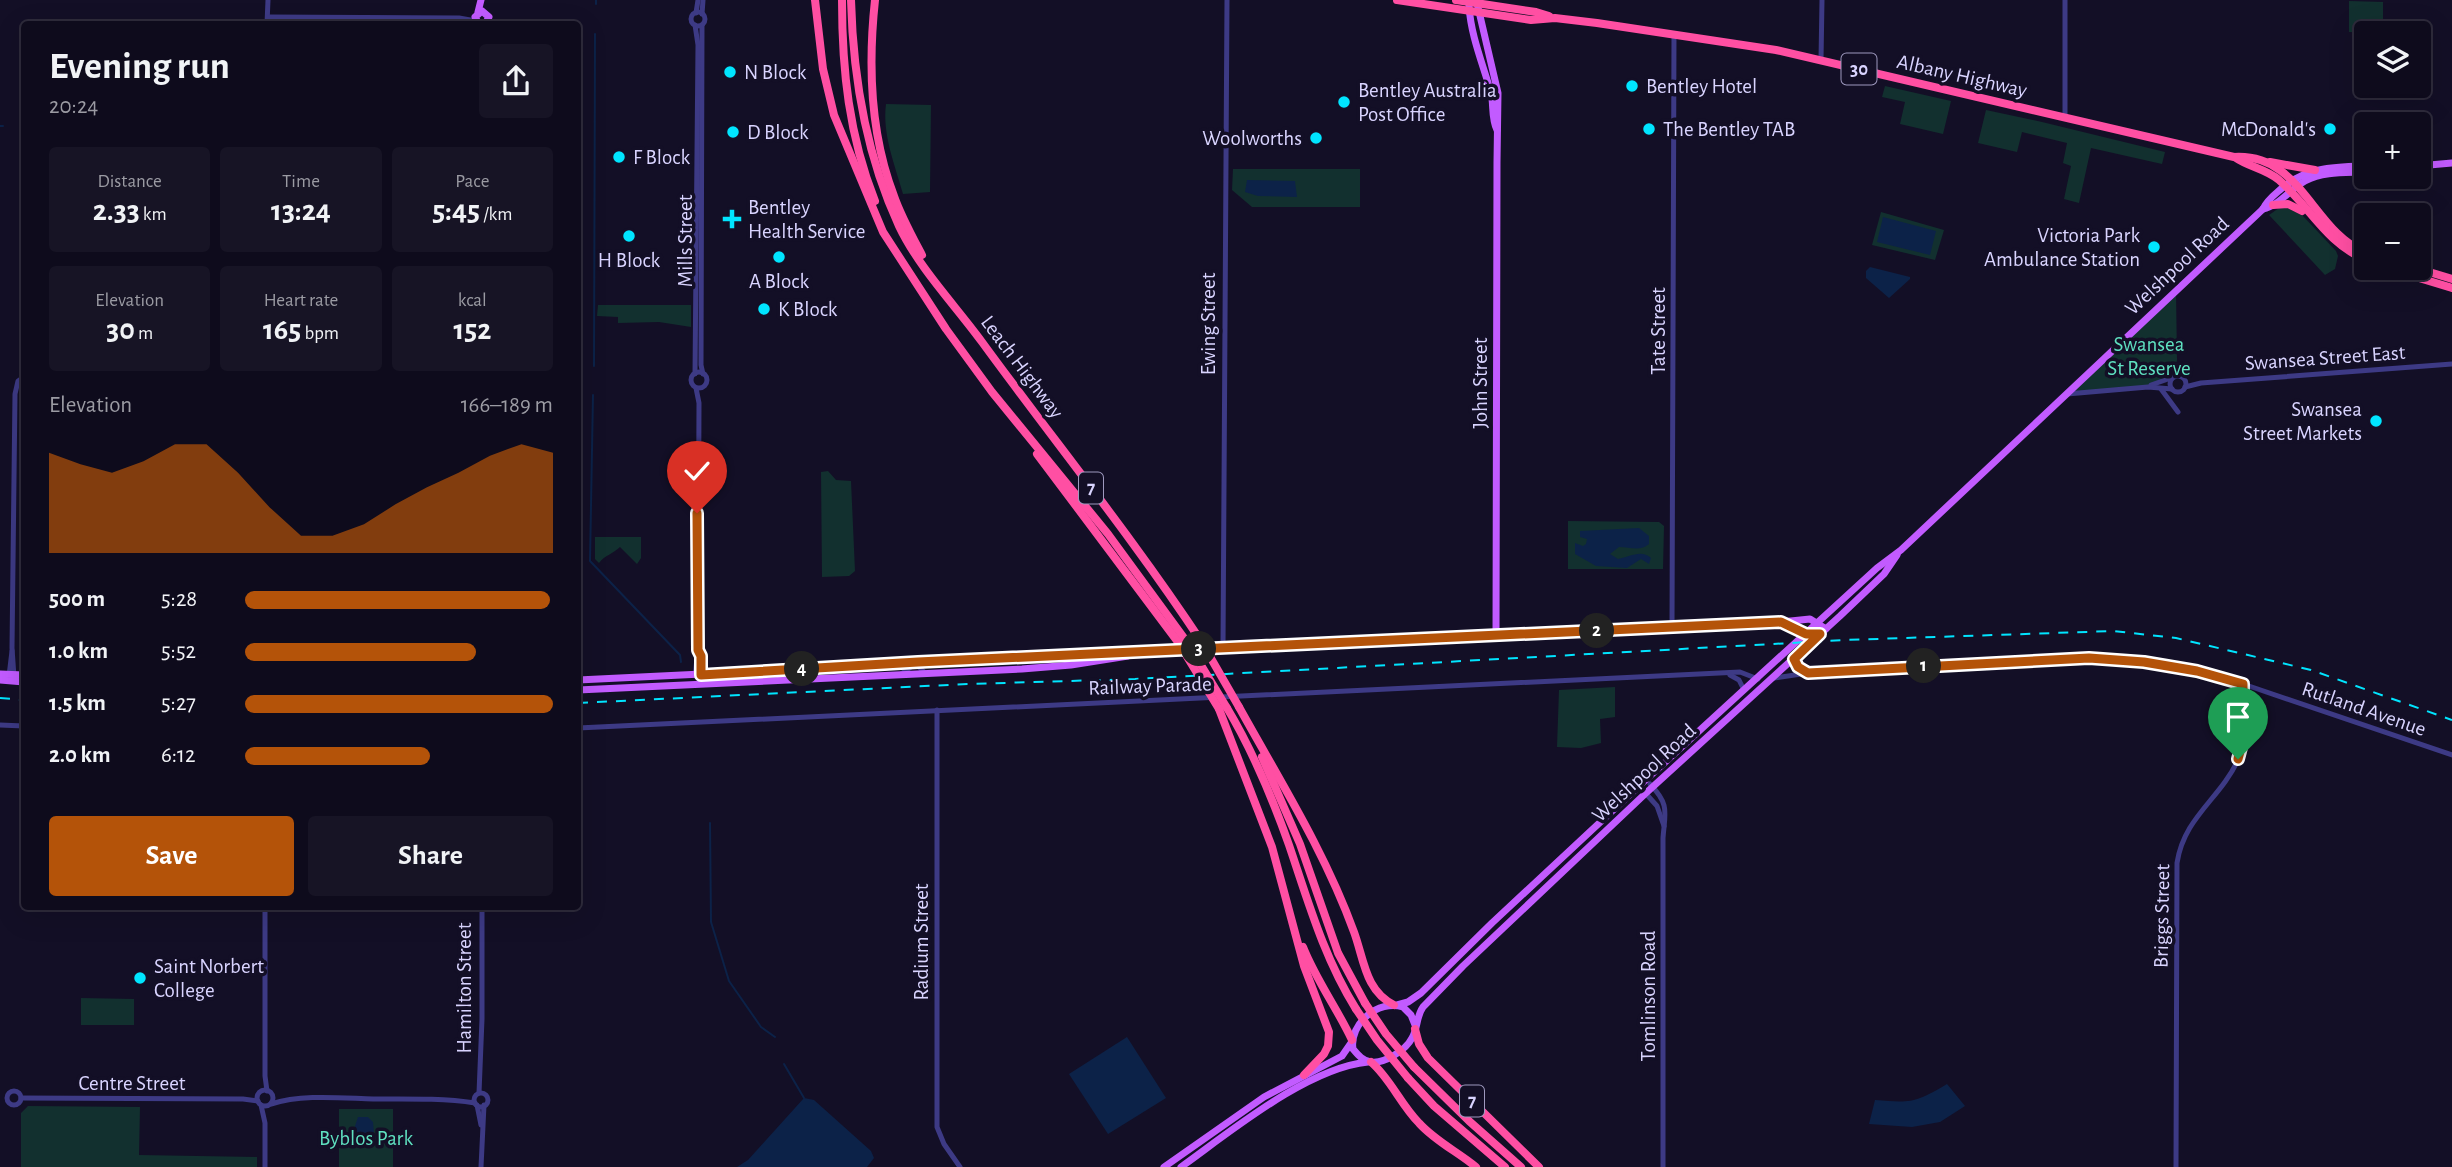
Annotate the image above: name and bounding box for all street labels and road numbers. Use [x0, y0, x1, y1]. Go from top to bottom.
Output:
street label: Albany Highway [1895, 51, 2029, 101]
road number: 30 [1842, 54, 1876, 85]
street label: Mills Street [675, 194, 696, 287]
street label: Welshpool Road [2121, 213, 2233, 319]
street label: Ewing Street [1198, 272, 1219, 375]
street label: Tate Street [1648, 287, 1669, 375]
street label: Leach Highway [977, 312, 1067, 422]
street label: John Street [1470, 337, 1491, 428]
street label: Swansea Street East [2244, 342, 2406, 374]
road number: 7 [1079, 472, 1103, 503]
street label: Railway Parade [1088, 673, 1212, 699]
street label: Rutland Avenue [2299, 678, 2429, 740]
street label: Welshpool Road [1588, 720, 1700, 826]
street label: Briggs Street [2151, 864, 2173, 968]
street label: Radium Street [911, 883, 932, 1001]
street label: Hamilton Street [454, 922, 475, 1053]
street label: Tomlinson Road [1638, 930, 1659, 1061]
street label: Centre Street [78, 1073, 186, 1094]
road number: 7 [1460, 1086, 1484, 1116]

